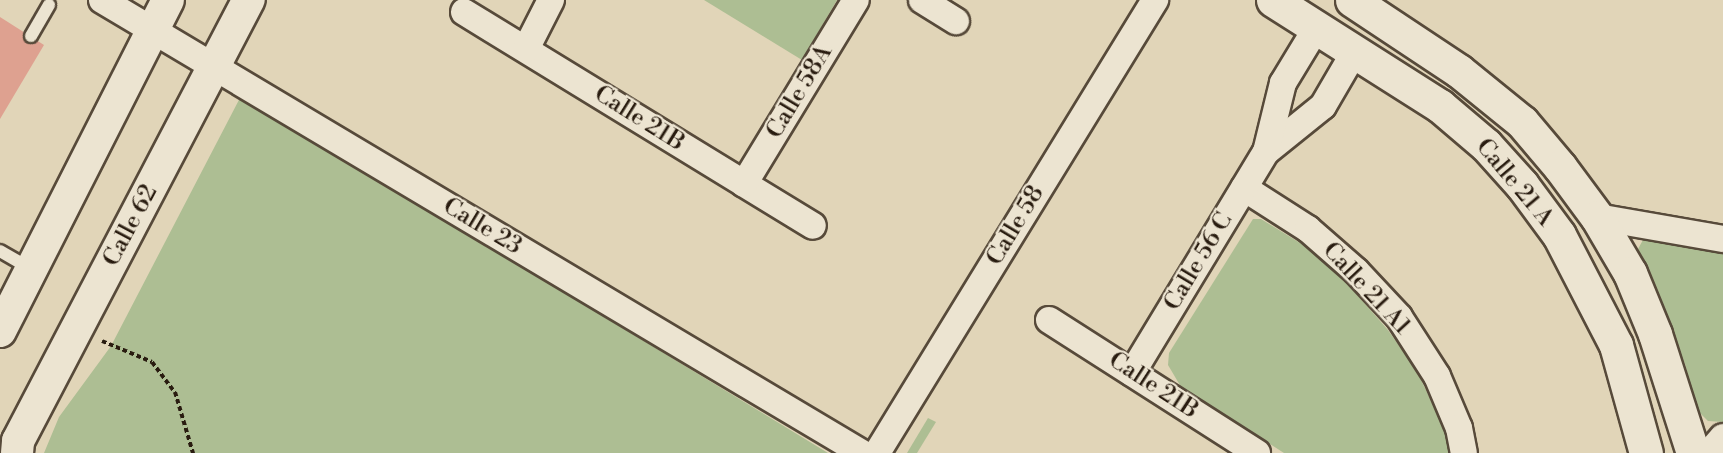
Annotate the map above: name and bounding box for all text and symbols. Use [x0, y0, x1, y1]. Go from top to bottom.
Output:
street label: Calle 58A [761, 40, 839, 144]
street label: Calle 21B [589, 80, 689, 158]
street label: Calle 21 A [1469, 133, 1559, 233]
street label: Calle 62 [98, 180, 164, 272]
street label: Calle 58 [981, 181, 1051, 271]
street label: Calle 23 [437, 192, 527, 262]
street label: Calle 56 C [1159, 208, 1239, 316]
street label: Calle 21 A1 [1316, 237, 1416, 341]
street label: Calle 21B [1103, 346, 1203, 426]

